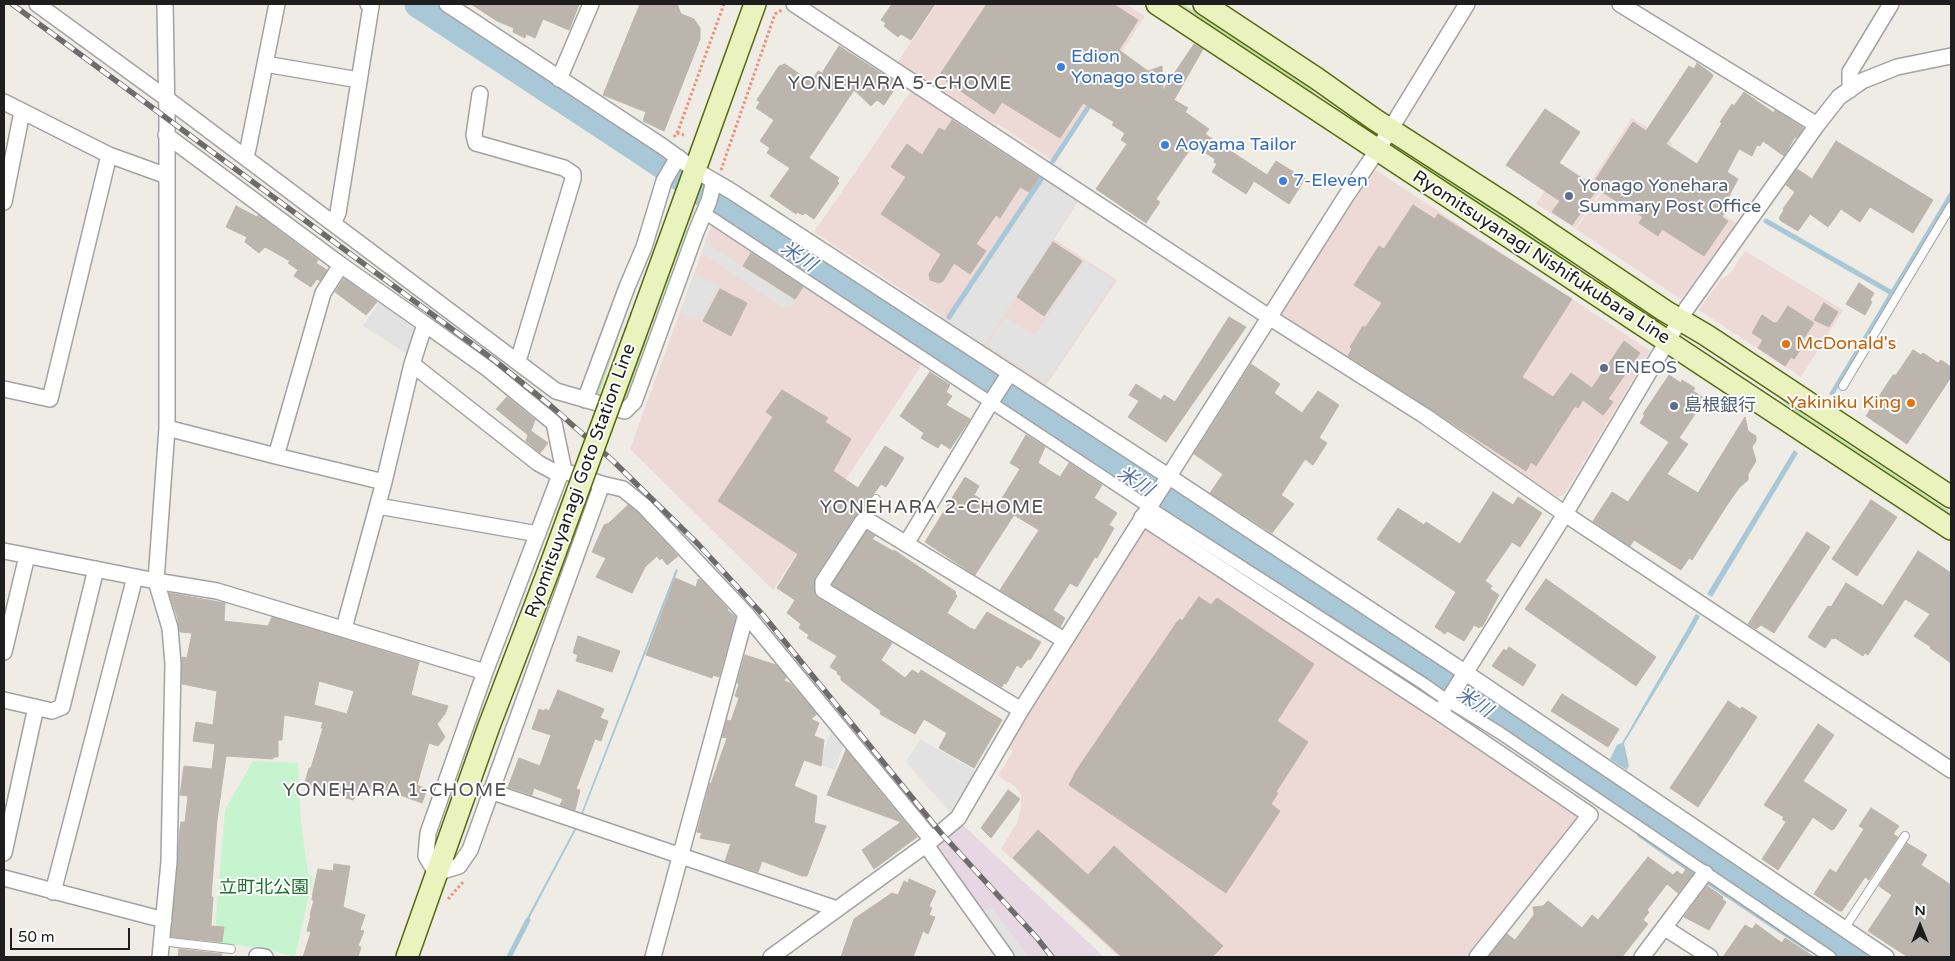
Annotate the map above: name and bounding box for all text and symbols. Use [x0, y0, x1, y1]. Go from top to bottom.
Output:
place label: Edion Yonago store [1071, 46, 1183, 88]
marker: Edion Yonago store [1055, 61, 1067, 73]
district label: YONEHARA 5-CHOME [786, 73, 1014, 95]
place label: Aoyama Tailor [1175, 134, 1296, 156]
marker: Aoyama Tailor [1159, 139, 1171, 151]
street label: Ryomitsuyanagi Nishifukubara Line [1408, 167, 1674, 349]
place label: 7-Eleven [1293, 170, 1368, 192]
marker: 7-Eleven [1277, 175, 1289, 187]
place label: Yonago Yonehara Summary Post Office [1579, 175, 1761, 218]
marker: Yonago Yonehara Summary Post Office [1563, 190, 1575, 202]
water label: 米川 [776, 237, 820, 277]
place label: McDonald's [1796, 333, 1896, 355]
marker: McDonald's [1780, 338, 1792, 350]
street label: Ryomitsuyanagi Goto Station Line [521, 341, 641, 621]
place label: ENEOS [1614, 357, 1677, 379]
marker: ENEOS [1598, 362, 1610, 374]
place label: Yakiniku King [1787, 392, 1901, 414]
place label: 島根銀行 [1684, 395, 1756, 417]
marker: Yakiniku King [1905, 397, 1917, 409]
marker: 島根銀行 [1668, 400, 1680, 412]
water label: 米川 [1113, 462, 1157, 502]
district label: YONEHARA 2-CHOME [818, 497, 1046, 519]
water label: 米川 [1452, 683, 1496, 723]
district label: YONEHARA 1-CHOME [281, 780, 509, 802]
park label: 立町北公園 [219, 877, 309, 899]
north arrow [1895, 901, 1945, 951]
text: N [1914, 902, 1926, 919]
scale bar [12, 918, 132, 950]
text: 50 m [18, 928, 55, 946]

